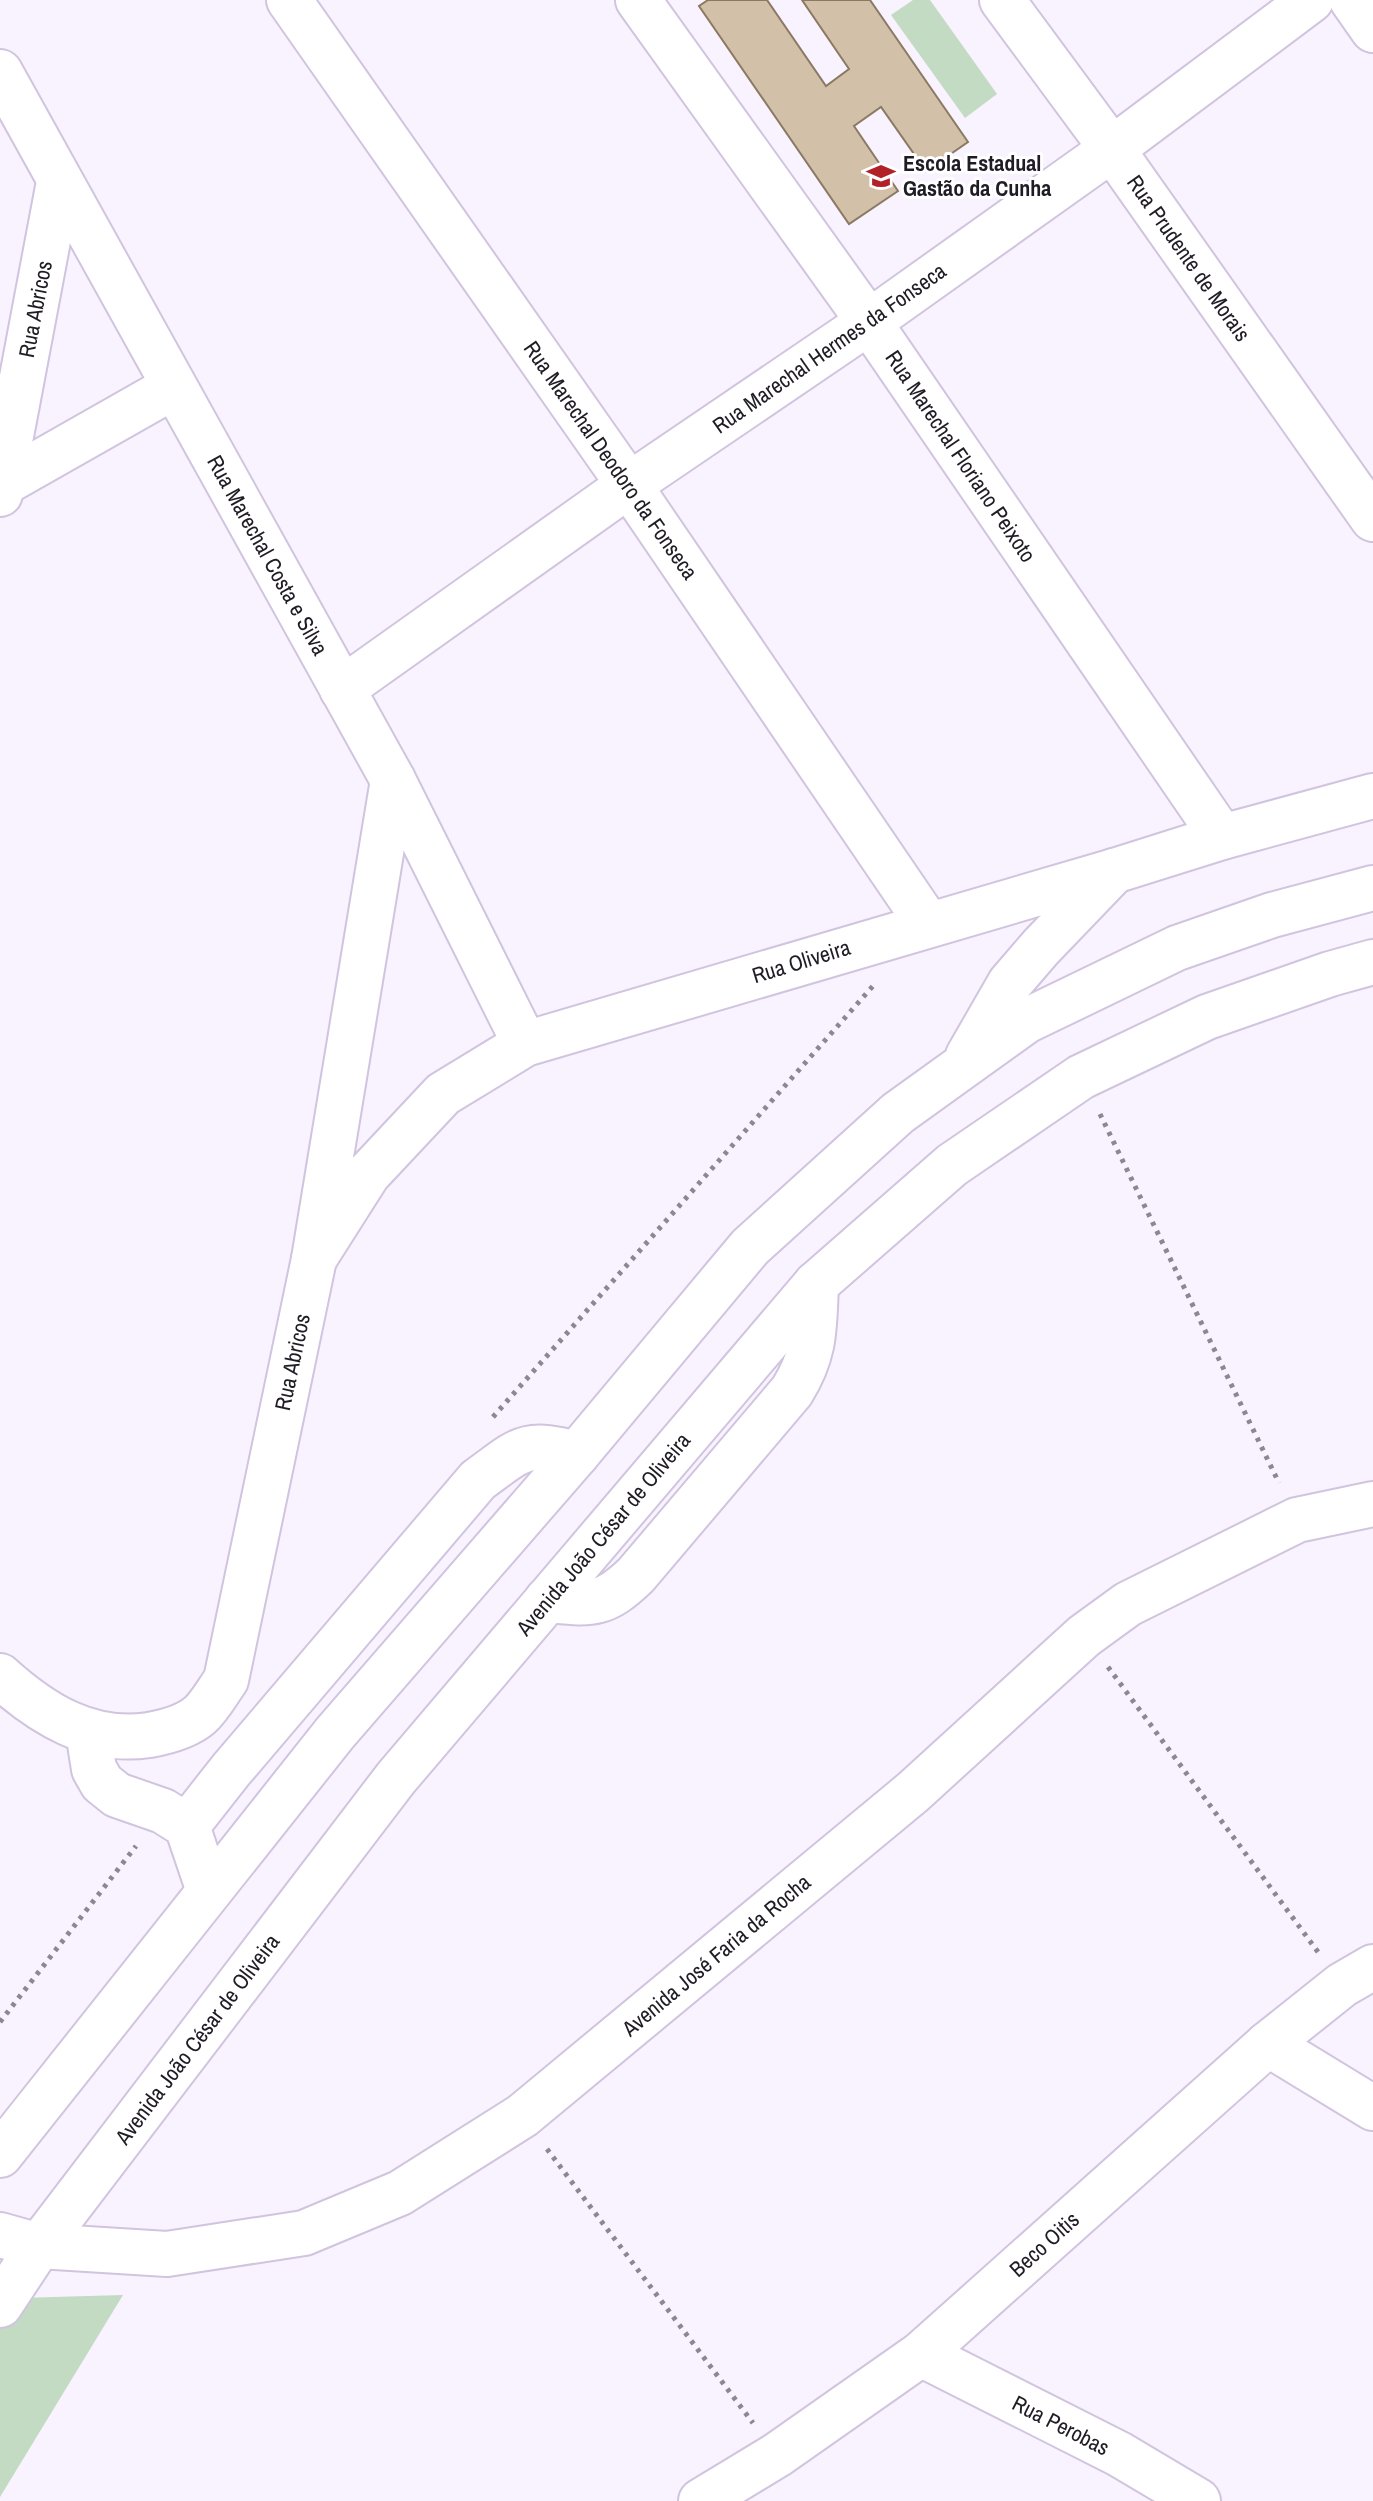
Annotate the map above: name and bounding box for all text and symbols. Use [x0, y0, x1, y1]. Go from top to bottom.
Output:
place label: Escola Estadual Gastão da Cunha [903, 148, 1051, 203]
school or university icon: Escola Estadual Gastão da Cunha [866, 161, 896, 191]
street label: Rua Prudente de Morais [1120, 169, 1258, 347]
street label: Rua Marechal Hermes da Fonseca [706, 256, 952, 440]
street label: Rua Abricos [11, 258, 59, 360]
street label: Rua Marechal Deodoro da Fonseca [517, 335, 705, 585]
street label: Rua Marechal Floriano Peixoto [879, 344, 1043, 568]
street label: Rua Marechal Costa e Silva [200, 450, 336, 660]
street label: Rua Oliveira [748, 932, 854, 990]
street label: Rua Abricos [267, 1311, 317, 1413]
street label: Avenida João César de Oliveira [508, 1426, 697, 1643]
street label: Avenida José Faria da Rocha [615, 1867, 817, 2043]
street label: Avenida João César de Oliveira [107, 1928, 286, 2151]
street label: Beco Oitis [1003, 2205, 1085, 2283]
street label: Rua Perobas [1007, 2388, 1115, 2462]

